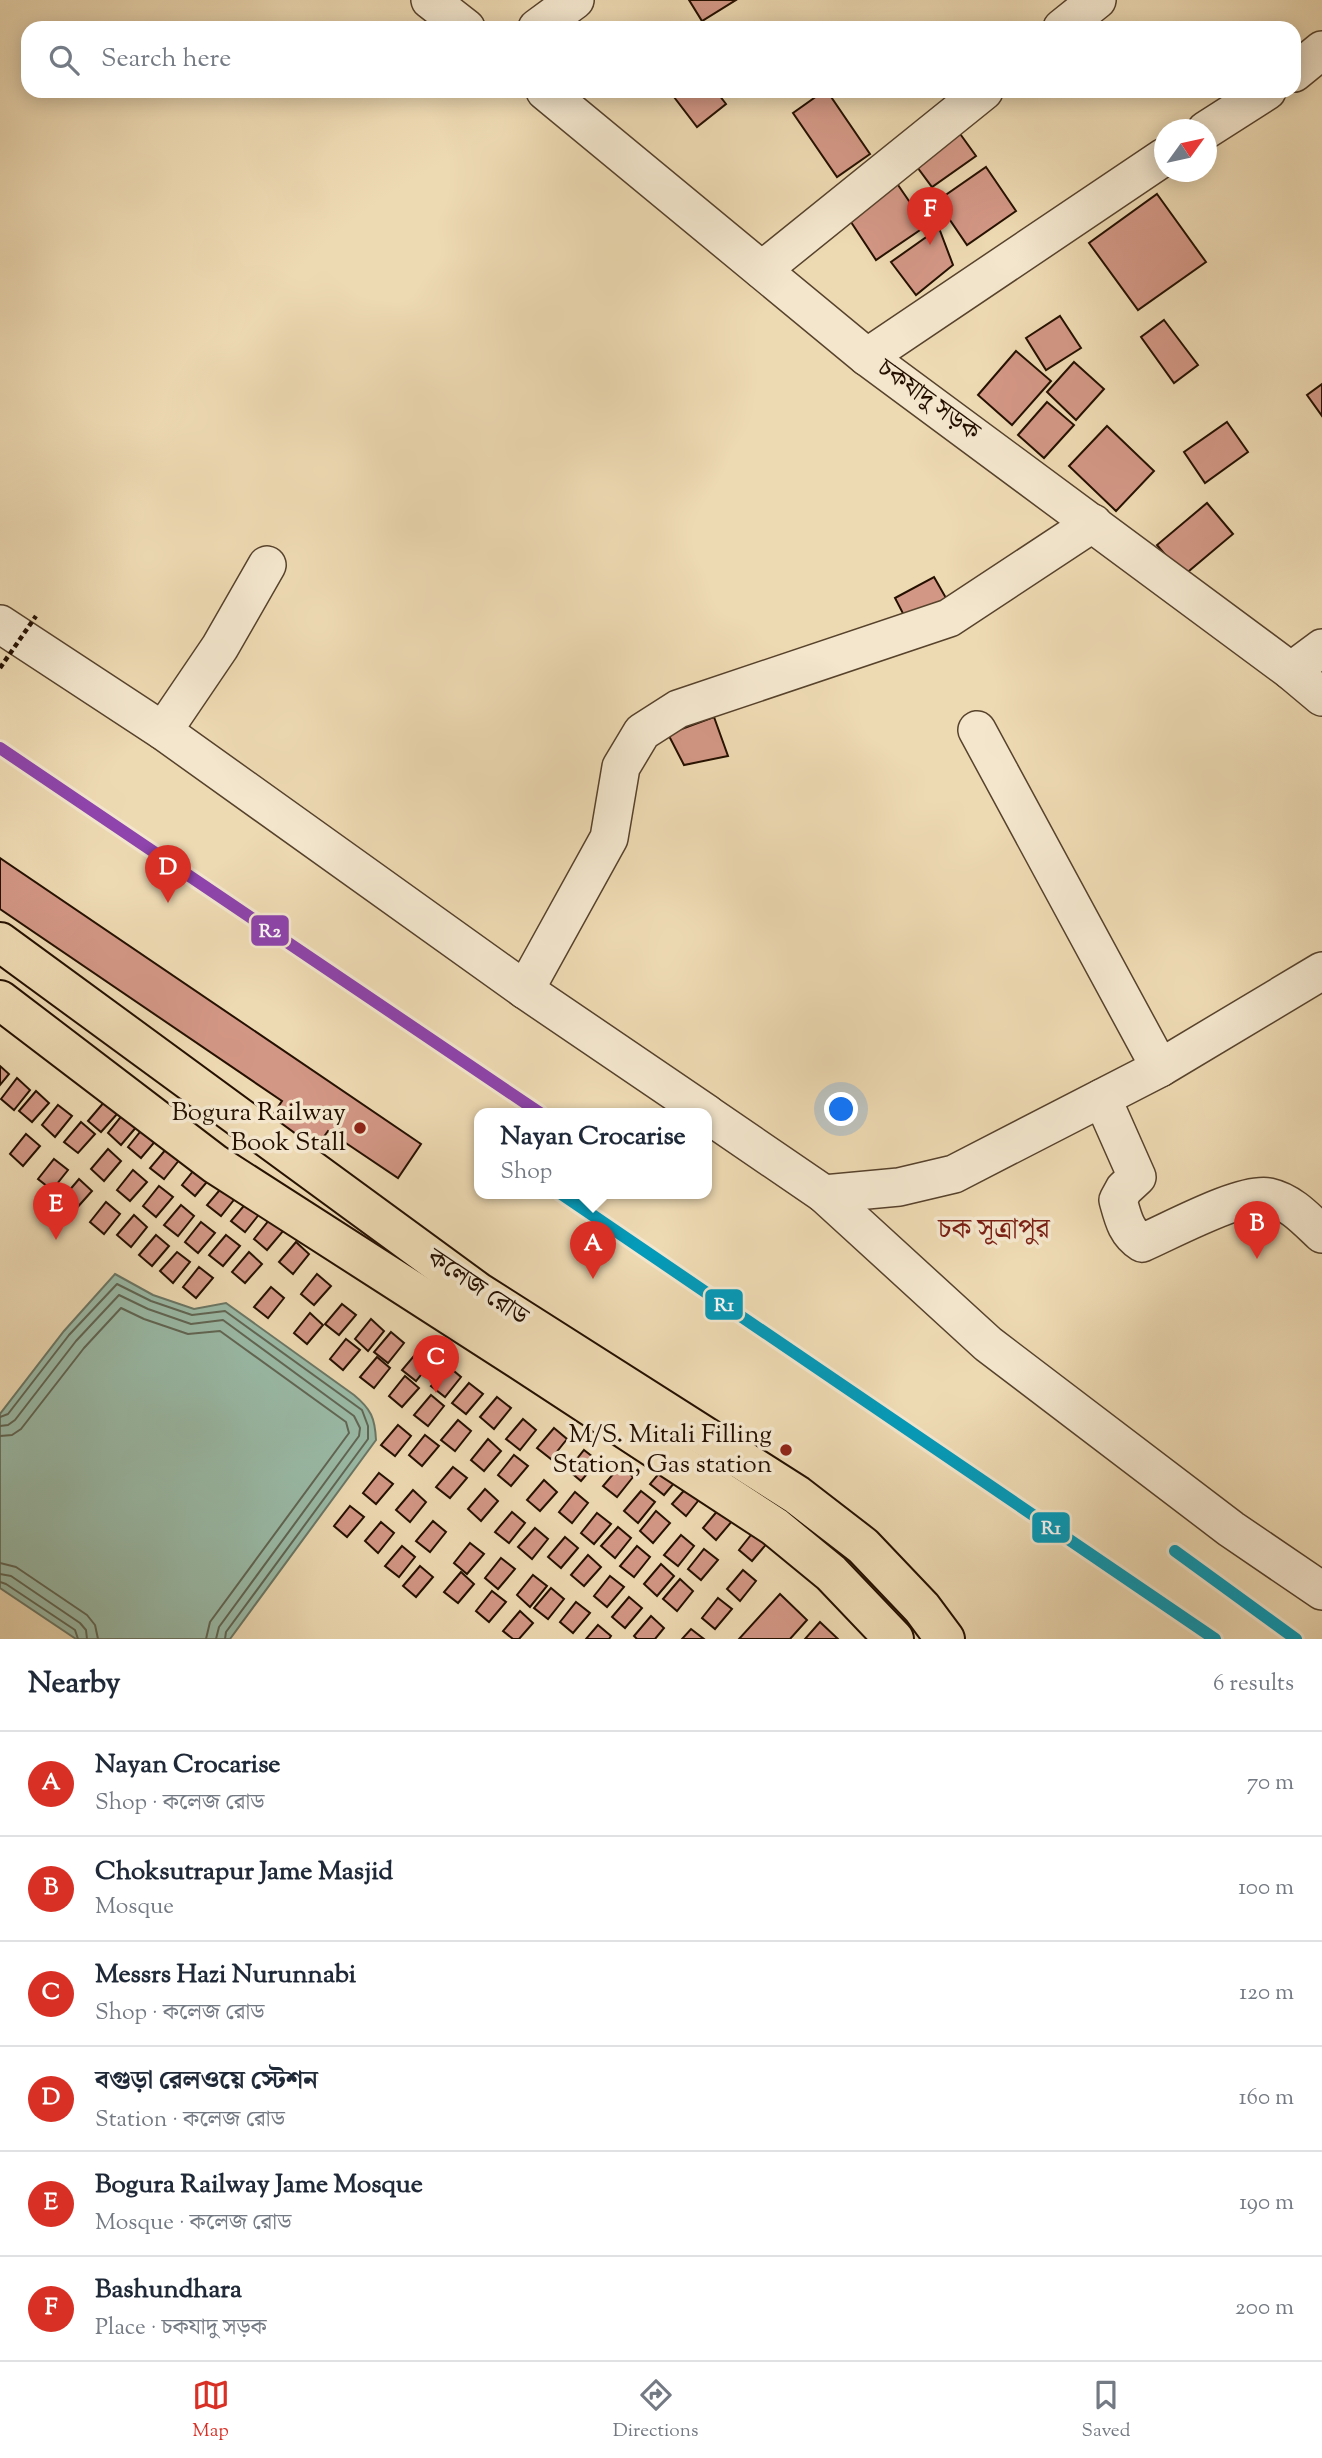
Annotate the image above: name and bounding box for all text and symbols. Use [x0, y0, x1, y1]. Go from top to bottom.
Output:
search box [21, 21, 1301, 98]
icon: search [45, 41, 83, 79]
text: Search here [101, 41, 231, 78]
north arrow [1154, 119, 1217, 182]
pin: F [907, 187, 953, 245]
street label: চকযাদু সড়ক [868, 350, 988, 452]
pin: D [145, 845, 191, 903]
line badge: R2 [250, 914, 290, 947]
text: R2 [259, 919, 281, 946]
your location [824, 1092, 858, 1126]
place label: Bogura Railway Book Stall [171, 1095, 346, 1162]
popup [474, 1108, 712, 1199]
text: Nayan Crocarise [500, 1119, 686, 1156]
marker: Bogura Railway Book Stall [352, 1120, 368, 1136]
text: Shop [500, 1156, 552, 1189]
pin: E [33, 1182, 79, 1240]
pin: B [1234, 1201, 1280, 1259]
district label: চক সূত্রাপুর [937, 1211, 1052, 1251]
pin: A [570, 1221, 616, 1279]
street label: কলেজ রোড [418, 1240, 536, 1336]
line badge: R1 [704, 1288, 744, 1321]
text: R1 [714, 1293, 735, 1320]
pin: C [413, 1335, 459, 1393]
place label: M/S. Mitali Filling Station, Gas station [553, 1417, 772, 1484]
marker: M/S. Mitali Filling Station, Gas station [778, 1442, 794, 1458]
line badge: R1 [1031, 1511, 1071, 1544]
text: R1 [1041, 1516, 1062, 1543]
text: Nearby [28, 1663, 120, 1706]
text: 6 results [1213, 1668, 1294, 1701]
text: Nayan Crocarise [95, 1747, 280, 1784]
text: A [42, 1767, 60, 1800]
text: 70 m [1247, 1767, 1294, 1800]
text: Shop · কলেজ রোড [95, 1787, 265, 1820]
text: Choksutrapur Jame Masjid [95, 1854, 393, 1891]
text: B [44, 1872, 58, 1905]
text: 100 m [1238, 1872, 1294, 1905]
text: Mosque [95, 1891, 174, 1924]
text: Messrs Hazi Nurunnabi [95, 1957, 356, 1994]
text: C [42, 1977, 60, 2010]
text: 120 m [1239, 1977, 1294, 2010]
text: Shop · কলেজ রোড [95, 1997, 265, 2030]
text: বগুড়া রেলওয়ে স্টেশন [95, 2063, 318, 2100]
text: D [42, 2082, 60, 2115]
text: 160 m [1239, 2082, 1294, 2115]
text: Station · কলেজ রোড [95, 2104, 285, 2137]
text: Bogura Railway Jame Mosque [95, 2167, 423, 2204]
text: E [44, 2187, 58, 2220]
text: 190 m [1239, 2187, 1294, 2220]
text: Mosque · কলেজ রোড [95, 2207, 292, 2240]
text: Bashundhara [95, 2272, 242, 2309]
text: F [45, 2292, 57, 2325]
text: 200 m [1235, 2292, 1294, 2325]
text: Place · চকযাদু সড়ক [95, 2312, 267, 2345]
tab: Map [192, 2376, 230, 2445]
tab: Directions [613, 2376, 698, 2445]
tab: Saved [1082, 2376, 1130, 2445]

